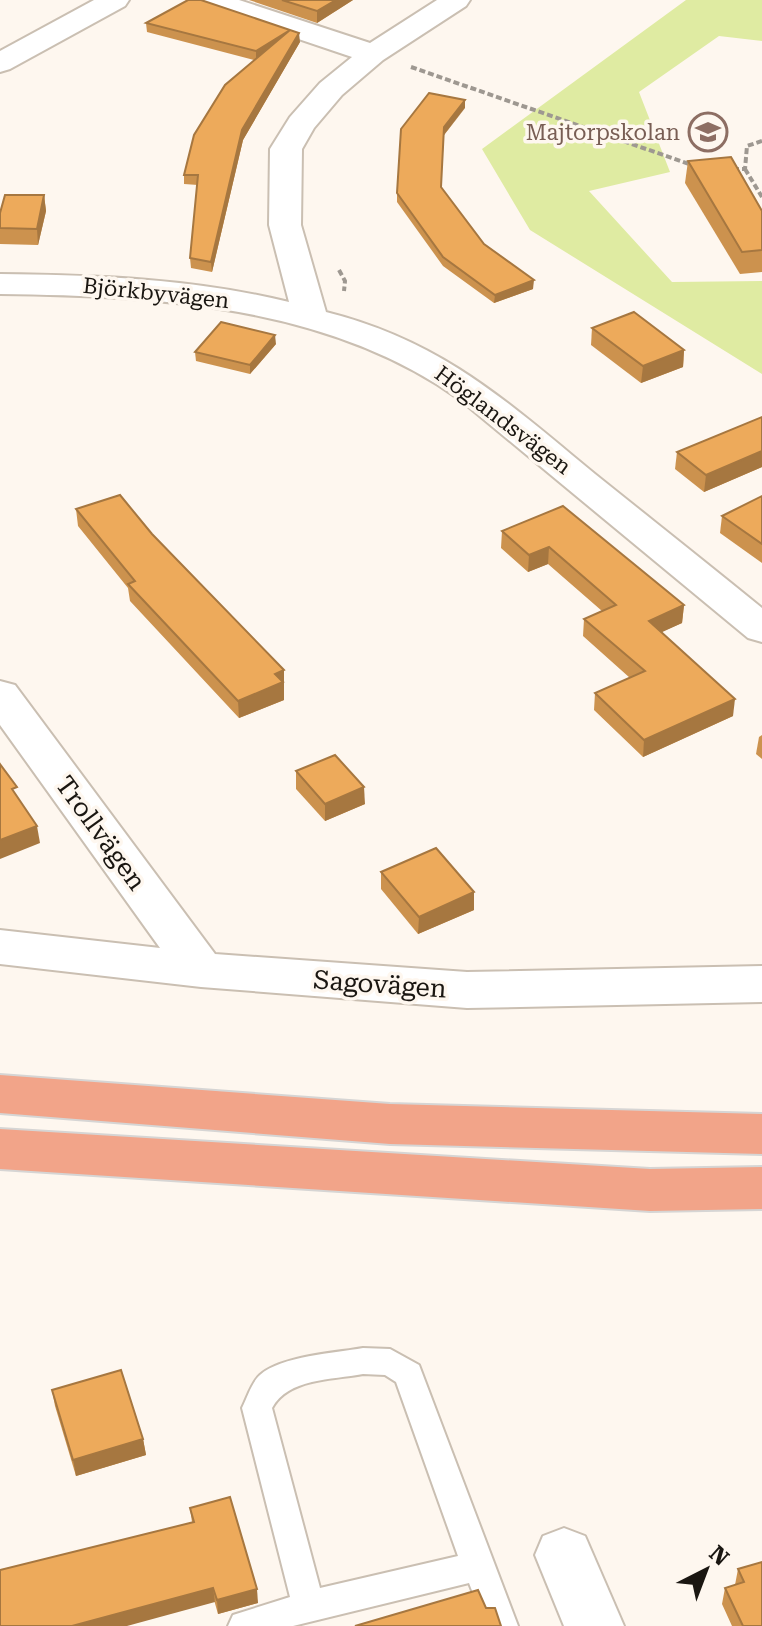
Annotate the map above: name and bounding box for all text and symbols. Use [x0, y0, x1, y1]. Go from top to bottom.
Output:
school or university icon: Majtorpskolan [687, 111, 729, 153]
place label: Majtorpskolan [526, 120, 680, 145]
street label: Björkbyvägen [82, 273, 230, 313]
street label: Höglandsvägen [430, 361, 576, 479]
street label: Trollvägen [50, 770, 152, 896]
street label: Sagovägen [312, 964, 448, 1004]
north arrow [666, 1530, 746, 1610]
text: N [704, 1541, 734, 1571]

